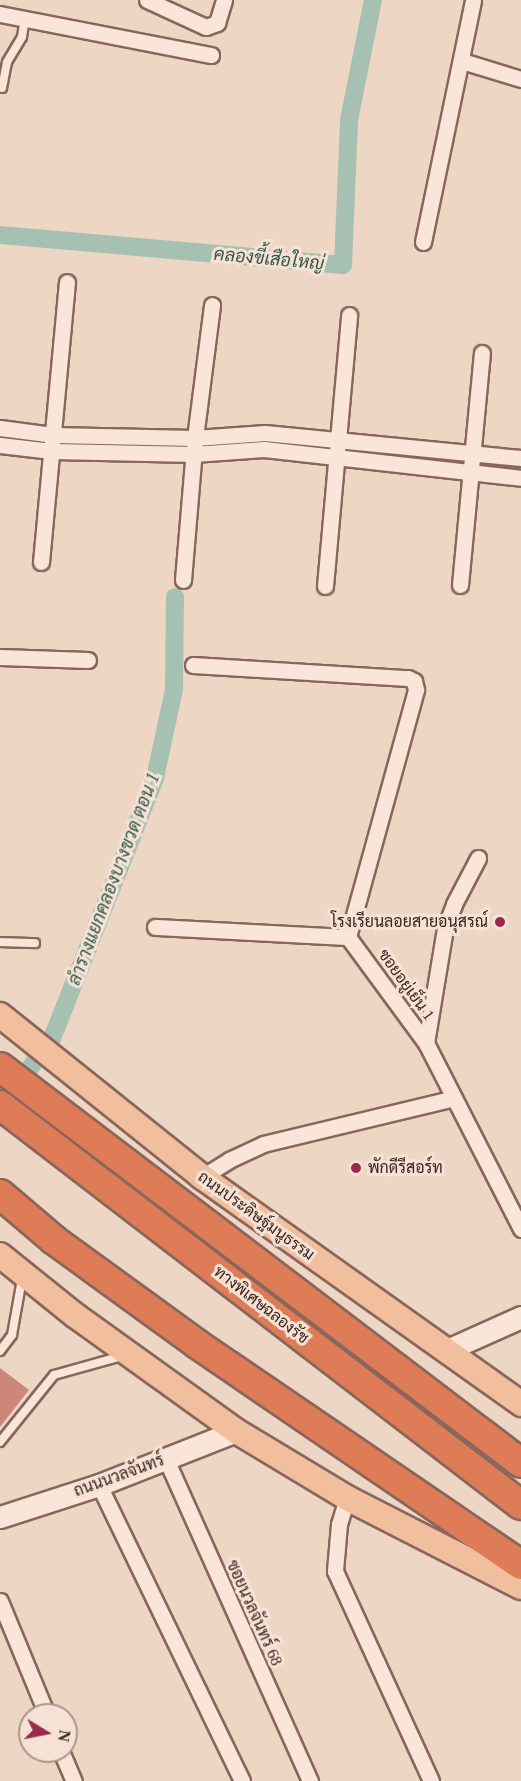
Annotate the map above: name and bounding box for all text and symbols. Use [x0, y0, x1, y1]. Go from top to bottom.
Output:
water label: คลองขี้เสือใหญ่ [213, 243, 325, 275]
water label: ลำรางแยกคลองบางขวด ตอน 1 [63, 770, 165, 988]
place label: โรงเรียนลอยสายอนุสรณ์ [331, 912, 488, 932]
marker: โรงเรียนลอยสายอนุสรณ์ [493, 915, 507, 929]
street label: ซอยอยู่เย็น 1 [374, 946, 438, 1024]
place label: พักดีรีสอร์ท [368, 1158, 443, 1178]
marker: พักดีรีสอร์ท [349, 1161, 363, 1175]
street label: ถนนประดิษฐ์มนูธรรม [194, 1167, 318, 1265]
street label: ทางพิเศษฉลองรัช [210, 1262, 312, 1348]
street label: ถนนนวลจันทร์ [71, 1451, 167, 1501]
street label: ซอยนวลจันทร์ 68 [222, 1557, 286, 1669]
north arrow [18, 1703, 78, 1763]
text: N [55, 1729, 74, 1743]

